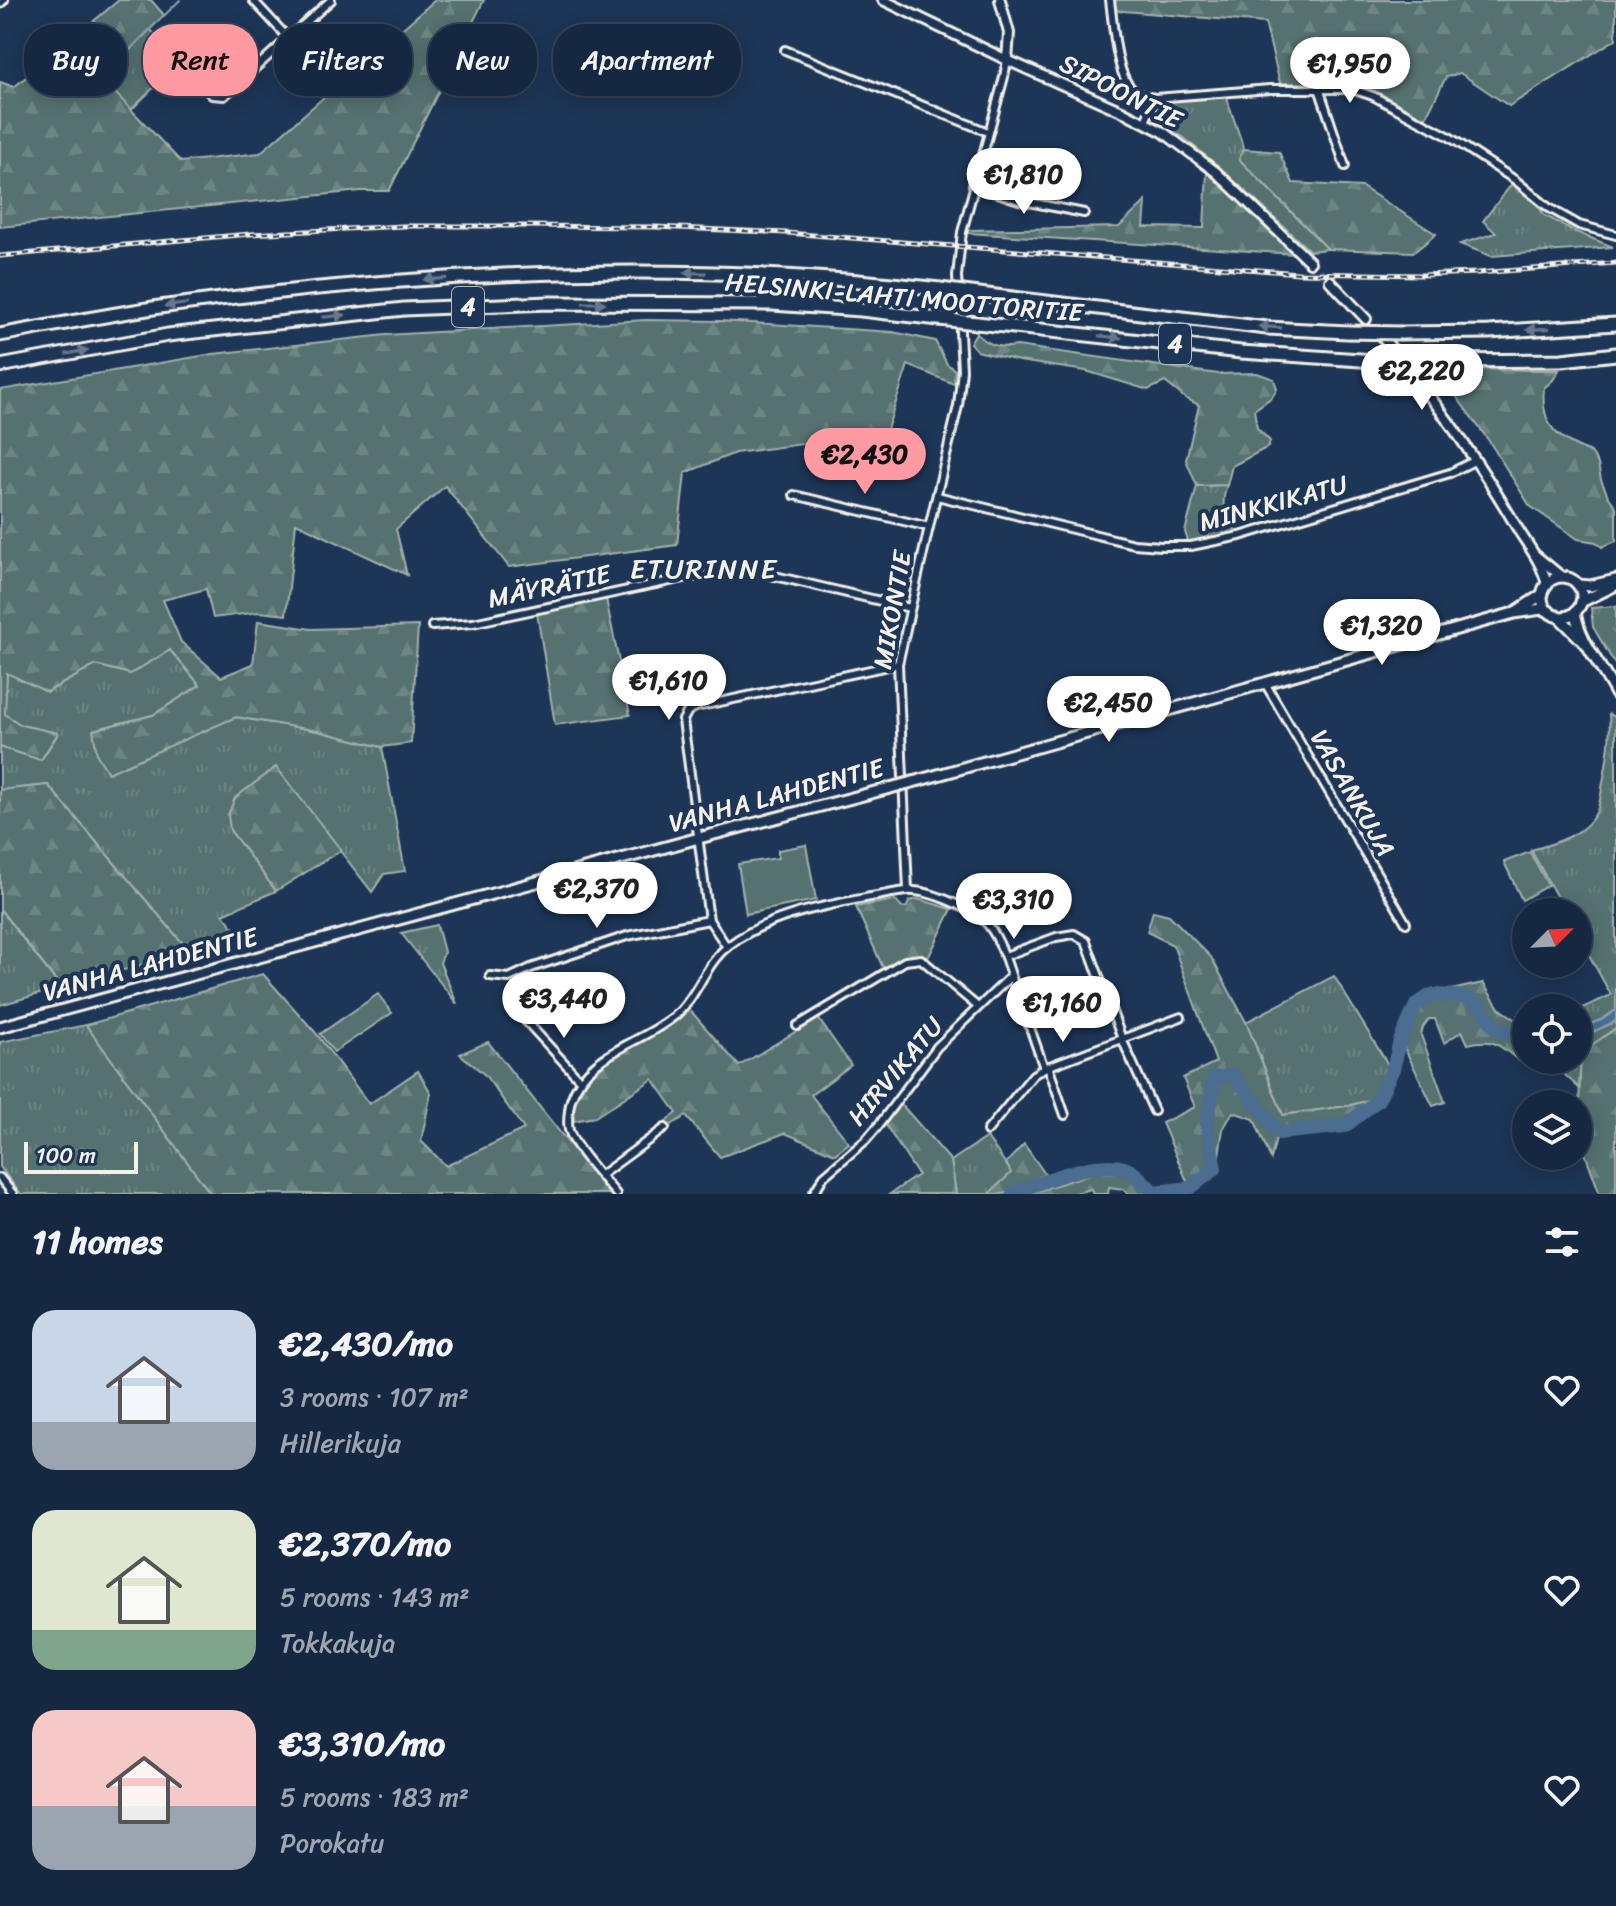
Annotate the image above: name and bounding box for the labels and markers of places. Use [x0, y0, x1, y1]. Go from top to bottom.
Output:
pin: €1,950 [1285, 37, 1415, 105]
pin: €1,810 [959, 148, 1089, 216]
pin: €2,220 [1357, 344, 1487, 412]
pin: €2,430 [800, 428, 930, 496]
pin: €1,320 [1317, 599, 1447, 667]
pin: €1,610 [604, 654, 734, 722]
pin: €2,450 [1044, 676, 1174, 744]
pin: €2,370 [532, 862, 662, 930]
pin: €3,310 [949, 873, 1079, 941]
pin: €3,440 [499, 972, 629, 1040]
pin: €1,160 [998, 976, 1128, 1044]

